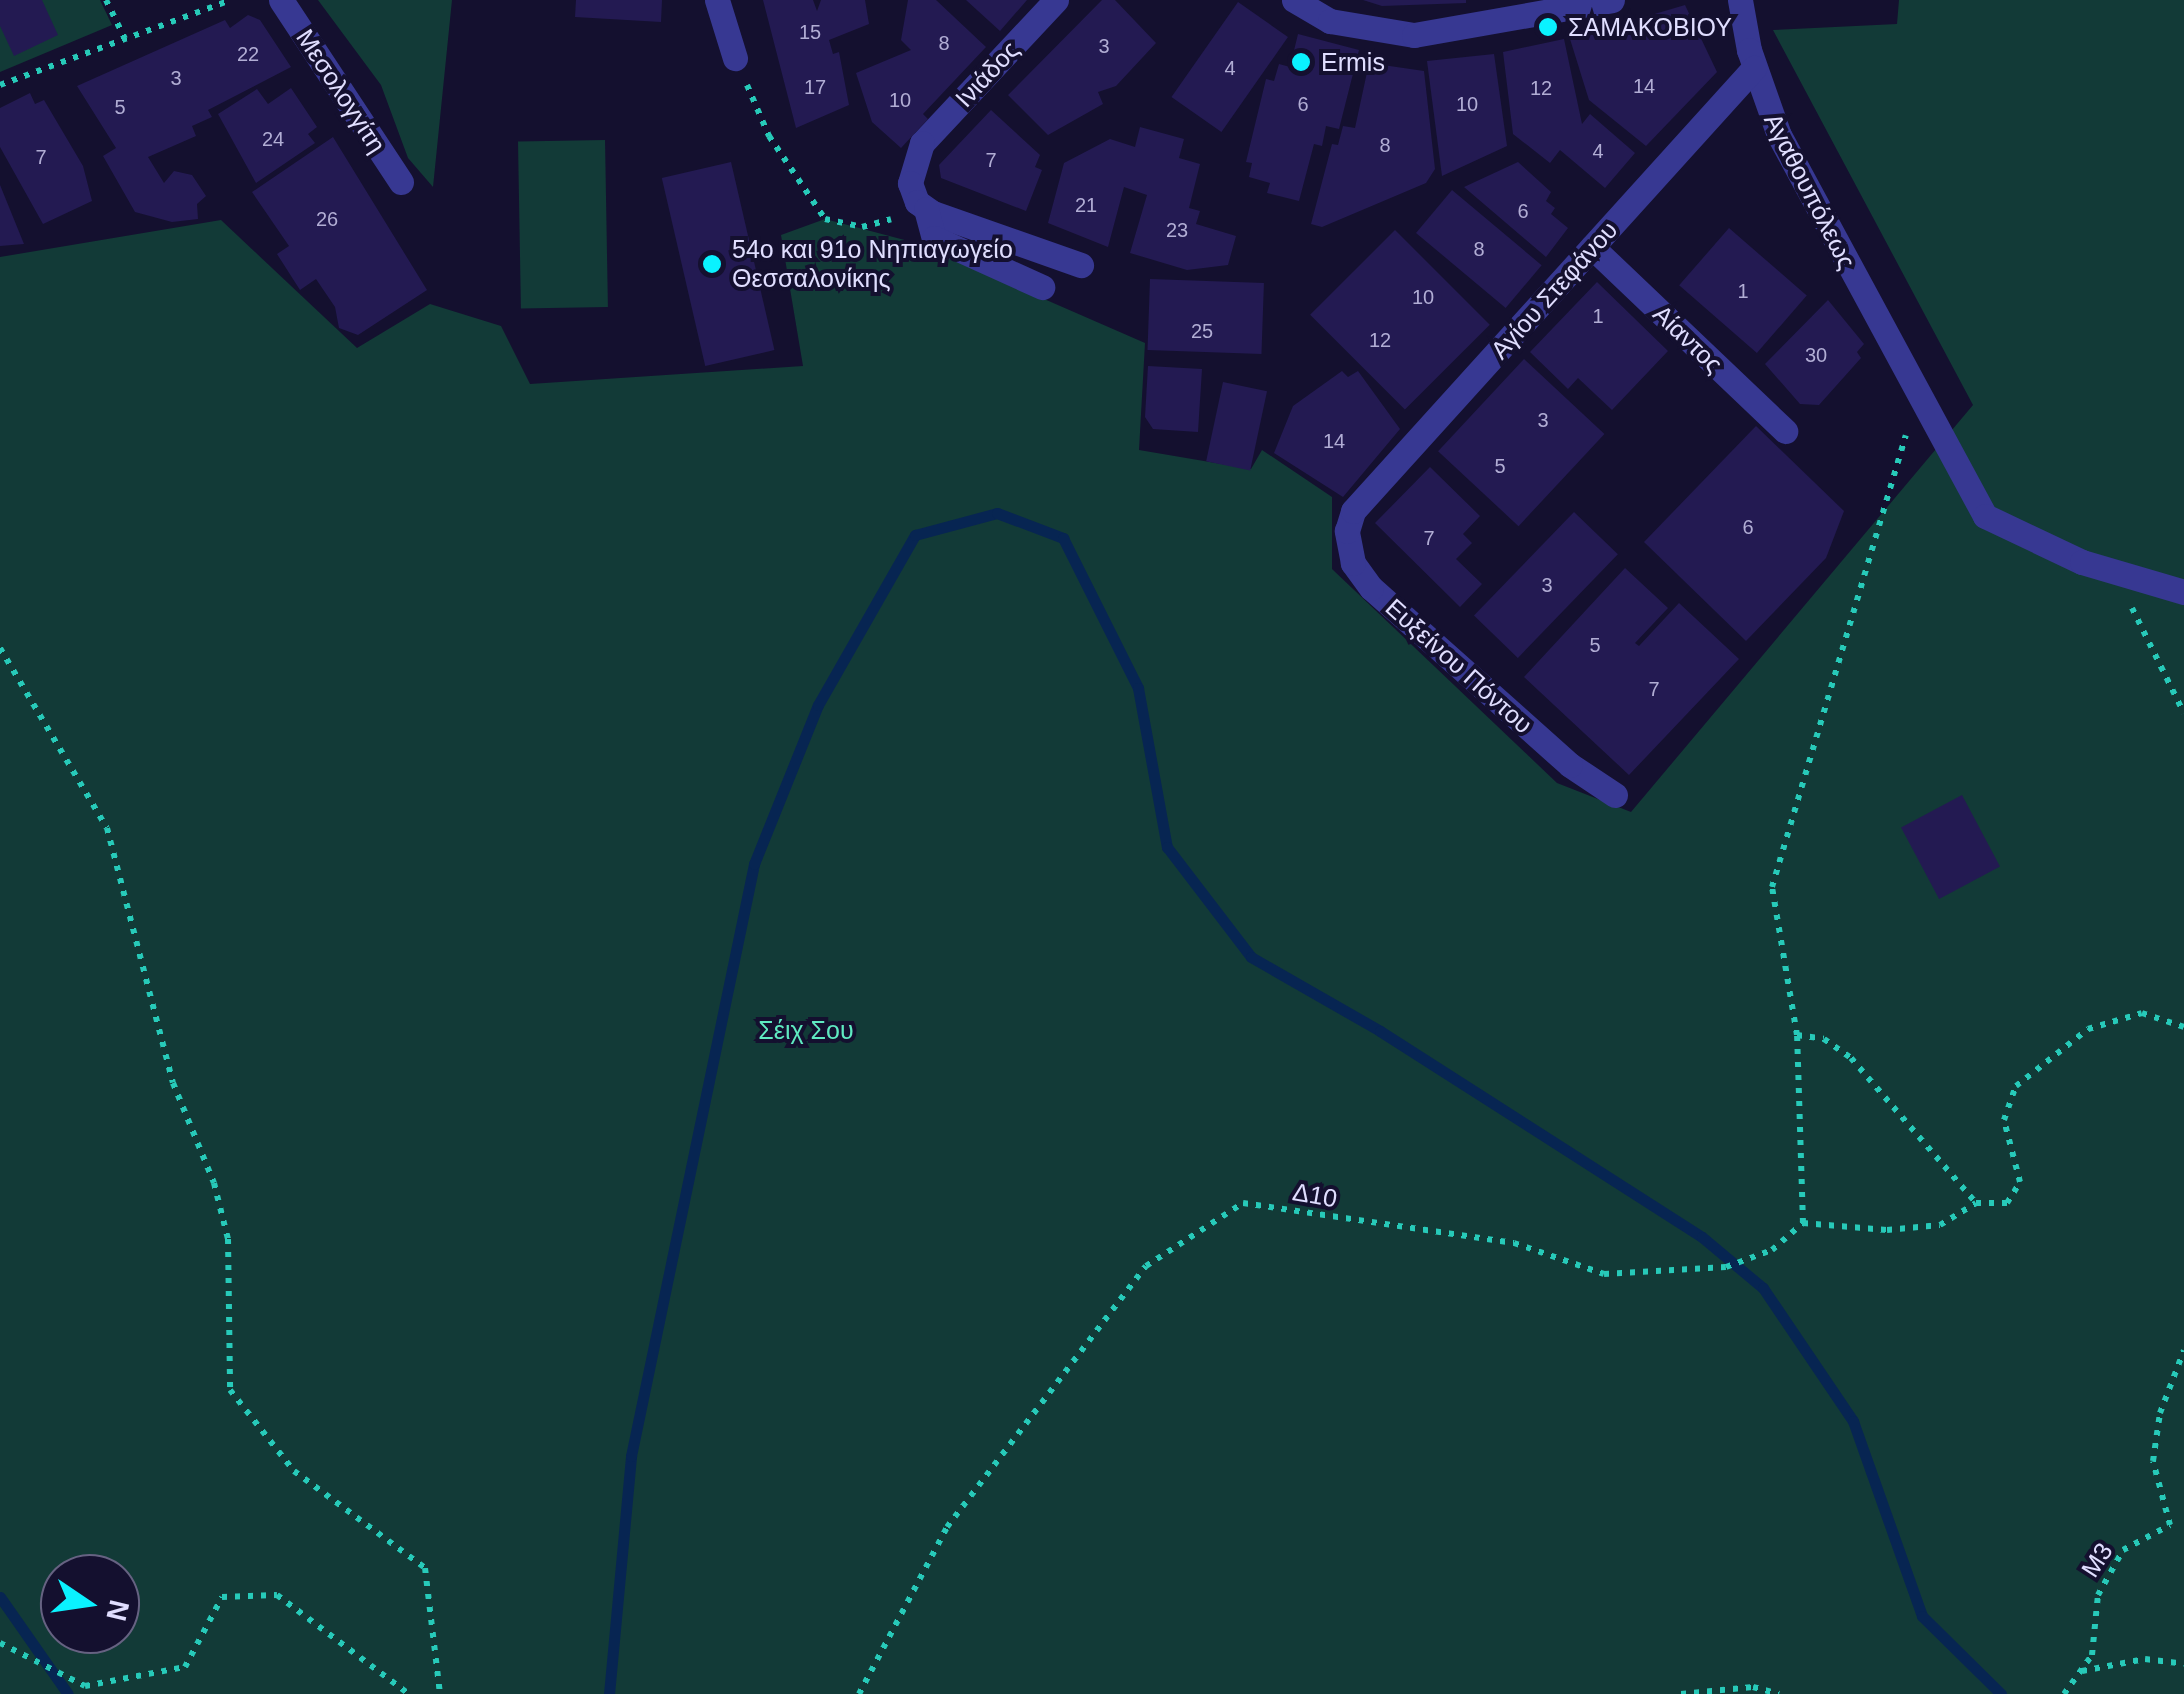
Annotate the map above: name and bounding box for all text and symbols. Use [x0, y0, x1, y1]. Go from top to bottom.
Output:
place label: ΣΑΜΑΚΟΒΙΟΥ [1568, 12, 1732, 42]
marker: ΣΑΜΑΚΟΒΙΟΥ [1537, 16, 1559, 38]
house number: 15 [799, 20, 821, 44]
street label: Μεσολογγίτη [290, 24, 392, 158]
house number: 8 [938, 31, 950, 55]
house number: 3 [1098, 34, 1110, 58]
street label: Ινιάδος [949, 35, 1025, 113]
house number: 22 [237, 42, 259, 66]
place label: Ermis [1321, 47, 1385, 77]
marker: Ermis [1290, 51, 1312, 73]
house number: 4 [1224, 56, 1236, 80]
house number: 3 [170, 66, 182, 90]
house number: 14 [1633, 74, 1655, 98]
house number: 17 [804, 75, 826, 99]
house number: 12 [1530, 76, 1552, 100]
house number: 10 [889, 88, 911, 112]
house number: 6 [1297, 92, 1309, 116]
house number: 10 [1456, 92, 1478, 116]
house number: 5 [114, 95, 126, 119]
street label: Αγαθουπόλεως [1758, 108, 1862, 274]
house number: 24 [262, 127, 284, 151]
house number: 8 [1379, 133, 1391, 157]
house number: 4 [1592, 139, 1604, 163]
house number: 7 [35, 145, 47, 169]
house number: 7 [985, 148, 997, 172]
house number: 21 [1075, 193, 1097, 217]
house number: 6 [1517, 199, 1529, 223]
house number: 26 [316, 207, 338, 231]
street label: Αγίου Στεφάνου [1484, 215, 1624, 365]
house number: 23 [1166, 218, 1188, 242]
place label: 54ο και 91ο Νηπιαγωγείο Θεσσαλονίκης [732, 235, 1013, 294]
house number: 8 [1473, 237, 1485, 261]
marker: 54ο και 91ο Νηπιαγωγείο Θεσσαλονίκης [701, 253, 723, 275]
house number: 1 [1737, 279, 1749, 303]
house number: 10 [1412, 285, 1434, 309]
street label: Αίαντος [1647, 299, 1729, 379]
house number: 1 [1592, 304, 1604, 328]
house number: 25 [1191, 319, 1213, 343]
house number: 12 [1369, 328, 1391, 352]
house number: 30 [1805, 343, 1827, 367]
house number: 3 [1537, 408, 1549, 432]
house number: 14 [1323, 429, 1345, 453]
house number: 5 [1494, 454, 1506, 478]
house number: 6 [1742, 515, 1754, 539]
house number: 7 [1423, 526, 1435, 550]
house number: 3 [1541, 573, 1553, 597]
street label: Ευξείνου Πόντου [1380, 592, 1538, 740]
house number: 5 [1589, 633, 1601, 657]
house number: 7 [1648, 677, 1660, 701]
park label: Σέιχ Σου [758, 1015, 854, 1045]
street label: Δ10 [1290, 1176, 1340, 1214]
street label: Μ3 [2075, 1537, 2119, 1583]
north arrow [40, 1554, 140, 1654]
text: N [100, 1597, 135, 1624]

